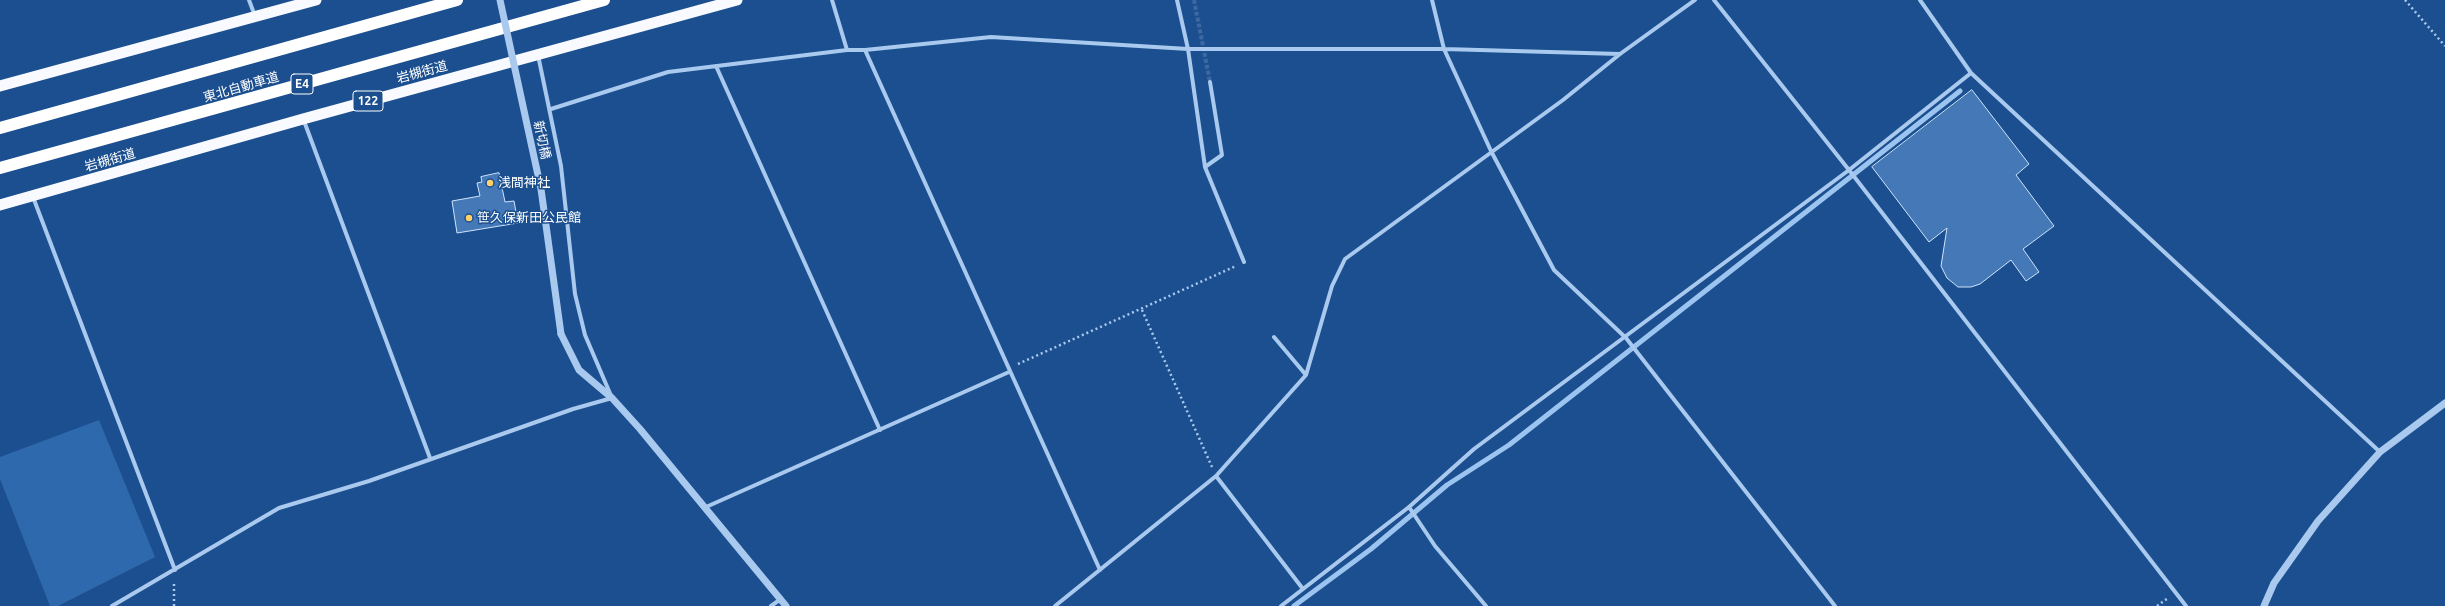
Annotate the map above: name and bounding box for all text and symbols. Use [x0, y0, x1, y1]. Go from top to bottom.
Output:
street label: 岩槻街道 [395, 58, 449, 86]
street label: 東北自動車道 [201, 69, 281, 105]
road number: E4 [291, 74, 313, 94]
road number: 122 [353, 91, 383, 111]
street label: 新切橋 [530, 119, 554, 161]
street label: 岩槻街道 [83, 145, 137, 175]
place label: 浅間神社 [498, 175, 550, 191]
marker: 浅間神社 [485, 178, 495, 188]
place label: 笹久保新田公民館 [477, 210, 581, 226]
marker: 笹久保新田公民館 [464, 213, 474, 223]

